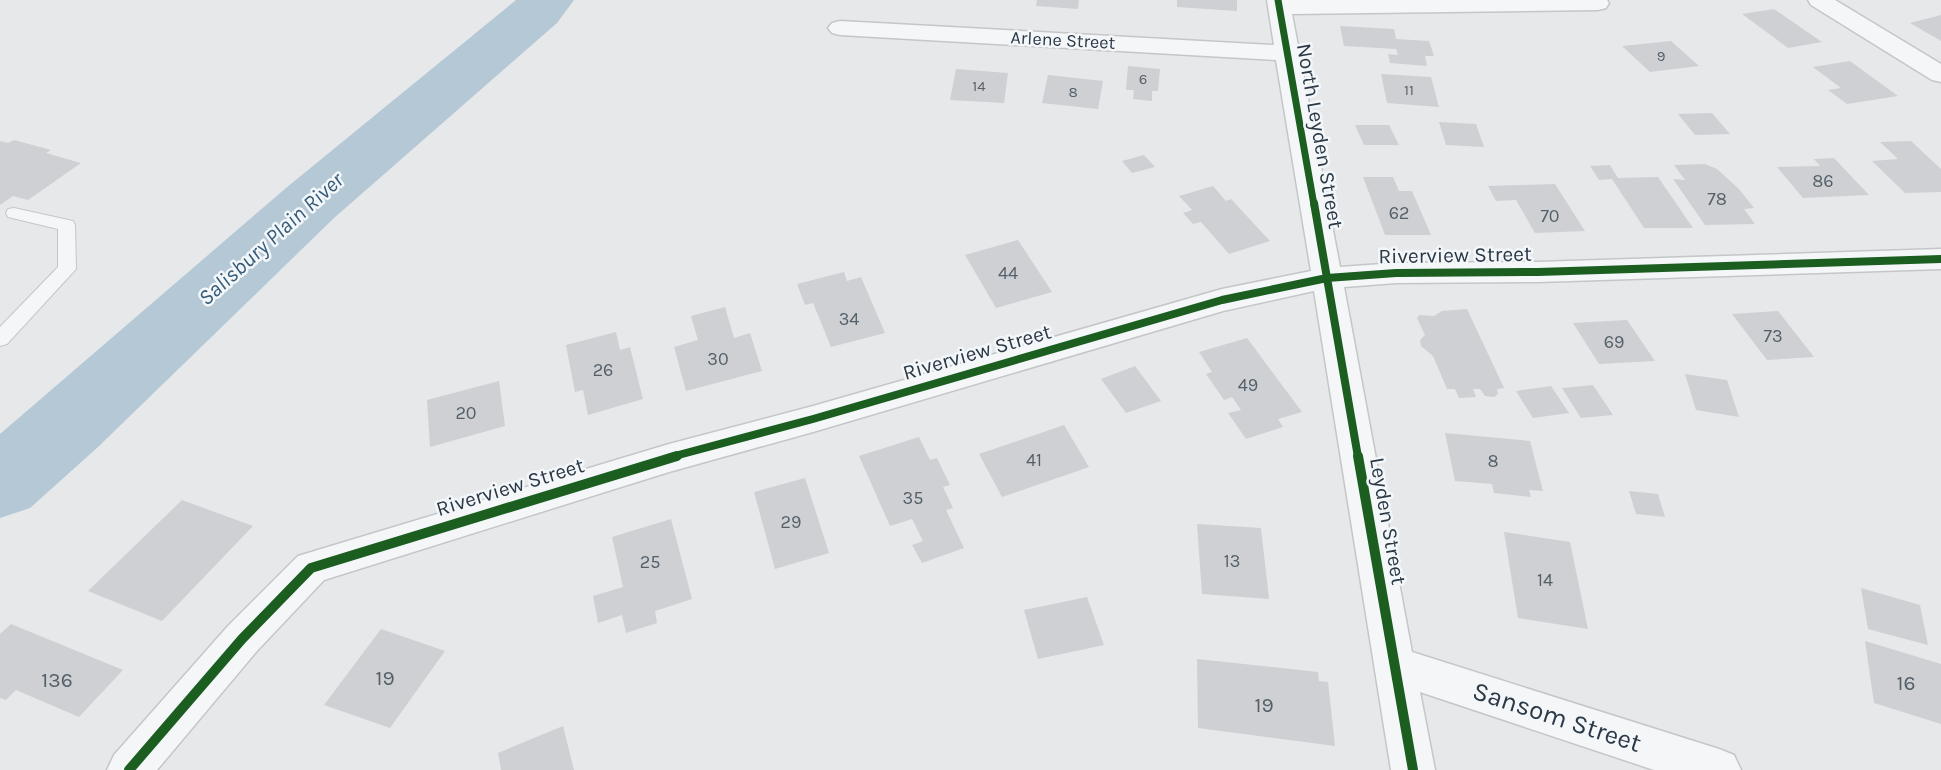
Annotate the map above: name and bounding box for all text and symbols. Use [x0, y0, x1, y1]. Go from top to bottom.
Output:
street label: Arlene Street [1010, 26, 1116, 54]
street label: North Leyden Street [1292, 41, 1348, 231]
house number: 9 [1657, 47, 1665, 65]
house number: 6 [1139, 70, 1147, 88]
house number: 14 [972, 77, 986, 95]
house number: 11 [1404, 81, 1414, 99]
house number: 8 [1068, 83, 1078, 101]
water label: Salisbury Plain River [193, 166, 350, 311]
house number: 86 [1812, 170, 1834, 192]
house number: 78 [1707, 188, 1727, 210]
house number: 62 [1389, 202, 1409, 224]
house number: 70 [1540, 205, 1560, 227]
street label: Riverview Street [1378, 242, 1532, 268]
house number: 44 [998, 262, 1018, 284]
house number: 34 [839, 308, 859, 330]
street label: Riverview Street [900, 319, 1054, 385]
house number: 73 [1763, 325, 1783, 347]
house number: 69 [1604, 331, 1624, 353]
house number: 30 [707, 348, 729, 370]
house number: 26 [593, 359, 613, 381]
house number: 49 [1238, 374, 1258, 396]
house number: 20 [455, 402, 477, 424]
house number: 41 [1026, 449, 1042, 471]
house number: 8 [1487, 450, 1499, 472]
street label: Riverview Street [433, 453, 587, 521]
street label: Leyden Street [1365, 455, 1411, 587]
house number: 35 [903, 487, 923, 509]
house number: 29 [781, 511, 801, 533]
house number: 13 [1224, 550, 1240, 572]
house number: 25 [640, 551, 660, 573]
house number: 14 [1537, 569, 1553, 591]
house number: 19 [375, 666, 395, 690]
house number: 136 [41, 668, 73, 692]
house number: 16 [1897, 671, 1915, 695]
street label: Sansom Street [1469, 675, 1645, 759]
house number: 19 [1254, 693, 1274, 717]

